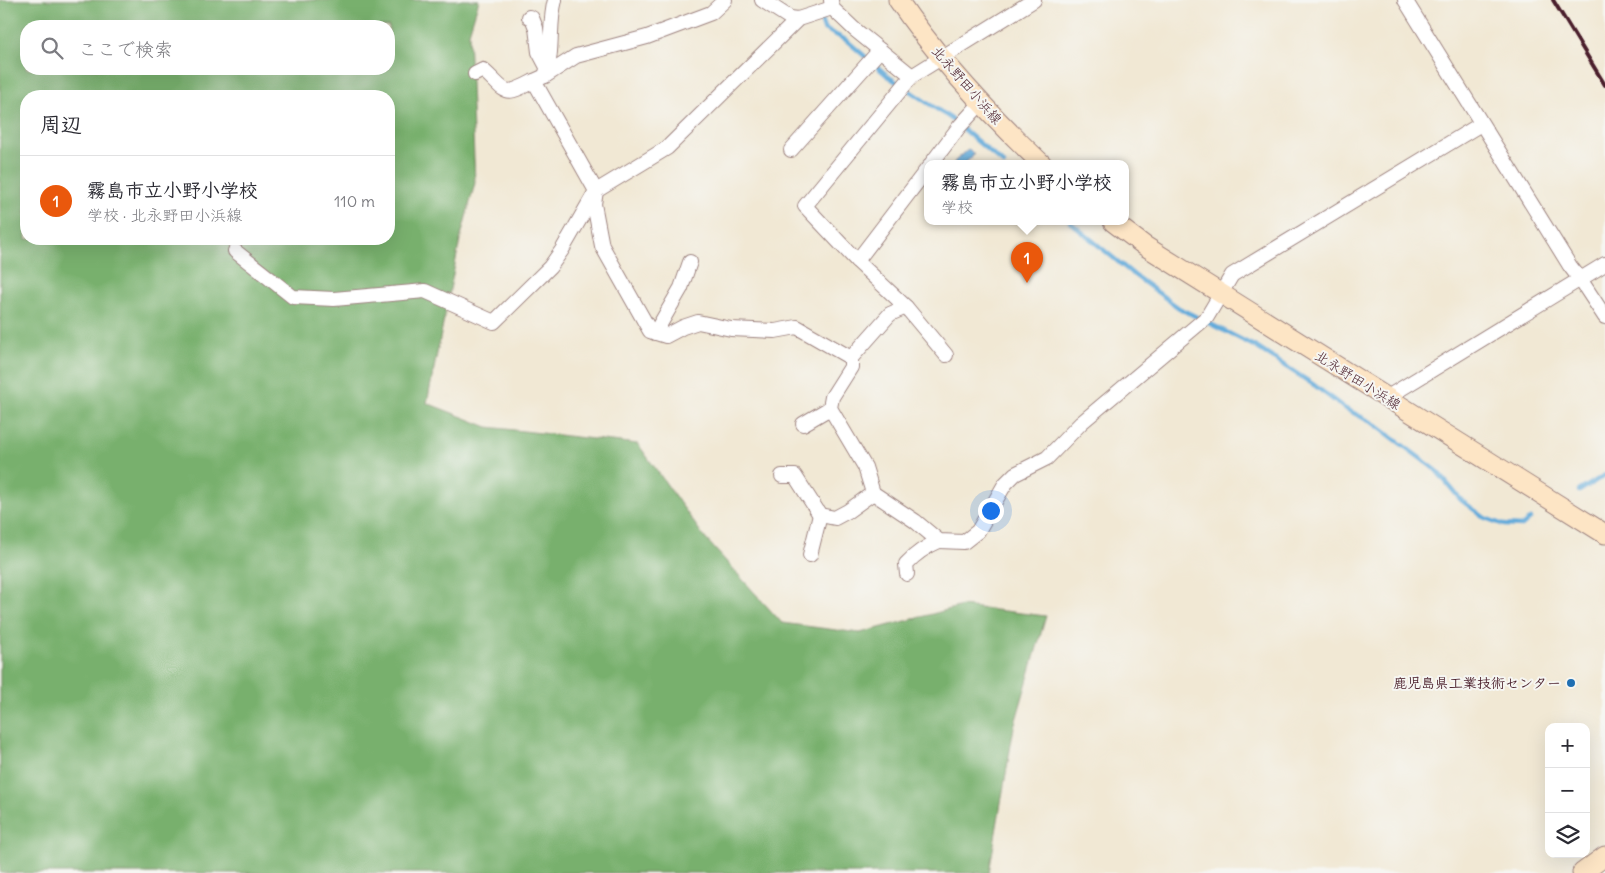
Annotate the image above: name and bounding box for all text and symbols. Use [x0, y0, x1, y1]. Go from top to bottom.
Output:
search box [20, 20, 395, 75]
icon: search [38, 34, 66, 62]
text: ここで検索 [78, 37, 173, 61]
street label: 北永野田小浜線 [928, 42, 1006, 128]
text: 周辺 [40, 111, 82, 138]
popup [924, 160, 1129, 225]
text: 霧島市立小野小学校 [941, 170, 1112, 194]
text: 霧島市立小野小学校 [87, 178, 258, 202]
text: 1 [53, 191, 59, 211]
text: 110 m [334, 191, 375, 211]
text: 学校 [941, 197, 973, 217]
text: 学校 · 北永野田小浜線 [87, 205, 242, 225]
pin: 1 [1011, 242, 1043, 283]
street label: 北永野田小浜線 [1312, 346, 1404, 414]
your location [978, 498, 1004, 524]
place label: 鹿児島県工業技術センター [1393, 674, 1561, 692]
marker: 鹿児島県工業技術センター [1565, 677, 1577, 689]
map controls [1545, 723, 1590, 858]
button: + [1545, 723, 1590, 768]
button: − [1545, 768, 1590, 813]
button: layers [1545, 813, 1590, 858]

